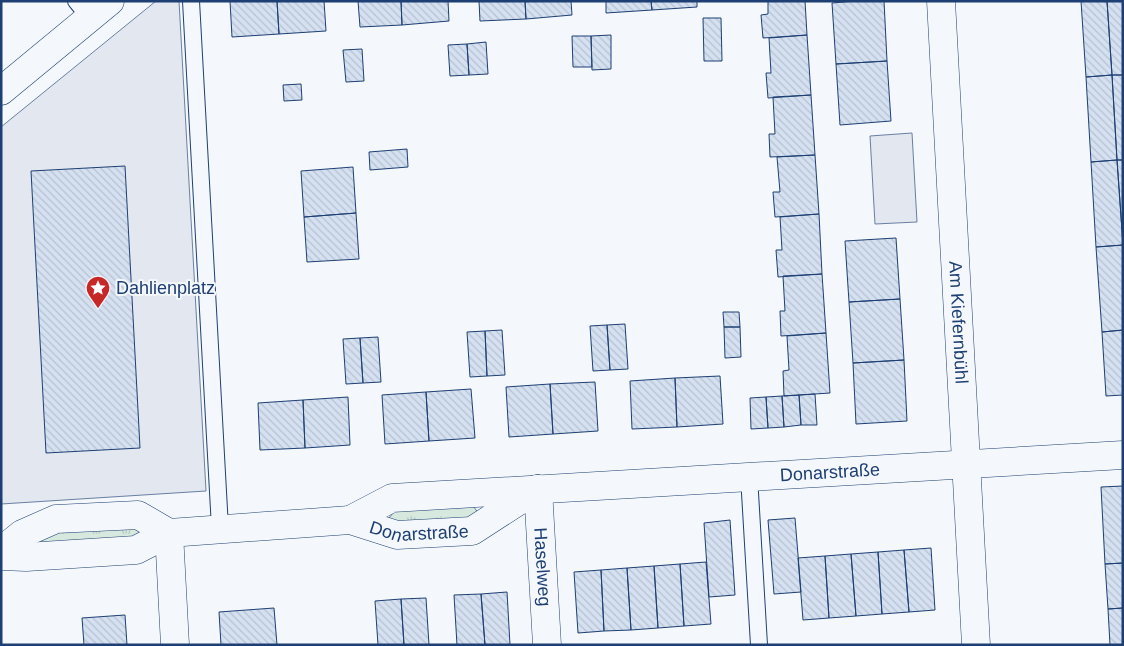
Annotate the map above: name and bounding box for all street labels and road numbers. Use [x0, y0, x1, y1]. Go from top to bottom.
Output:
street label: Am Kiefernbühl [945, 260, 972, 385]
street label: Donarstraße [779, 459, 880, 485]
street label: Donarstraße [367, 517, 469, 546]
street label: Haselweg [530, 527, 555, 607]

